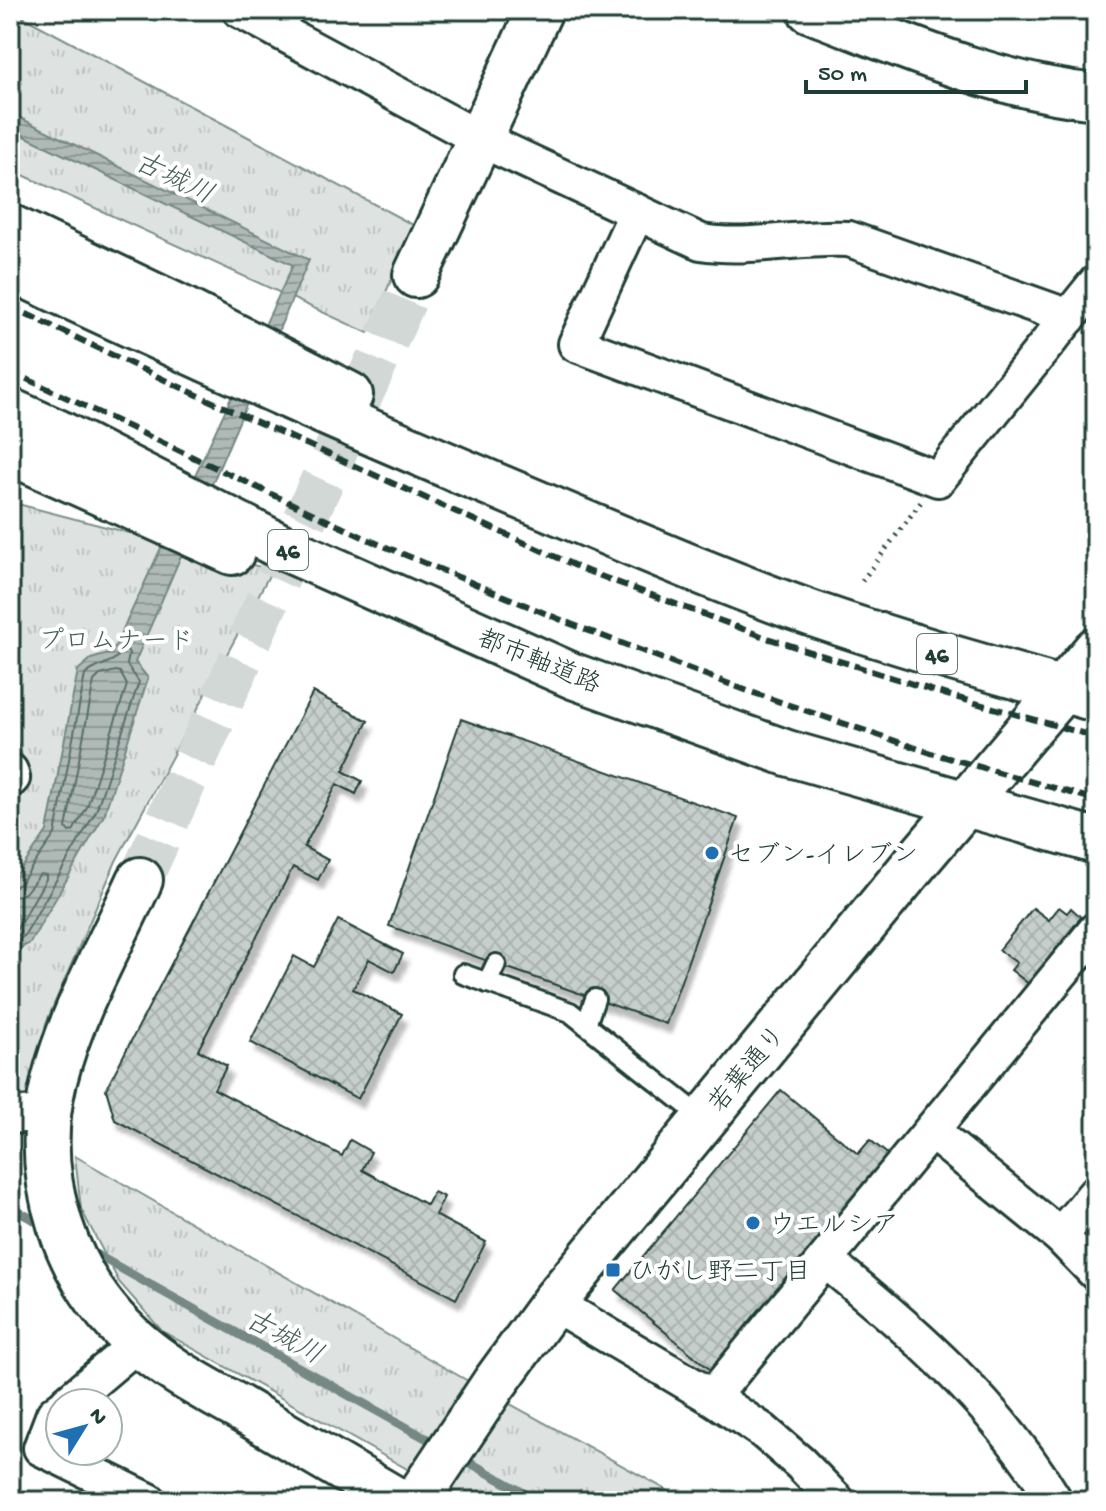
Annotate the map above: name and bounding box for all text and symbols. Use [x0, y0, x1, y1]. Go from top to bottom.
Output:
scale bar [806, 44, 1026, 94]
text: 50 m [818, 61, 867, 90]
water label: 古城川 [128, 146, 218, 213]
road number: 46 [268, 530, 308, 570]
street label: 都市軸道路 [472, 625, 605, 703]
park label: プロムナード [38, 627, 194, 659]
road number: 46 [917, 634, 957, 674]
place label: セブン-イレブン [728, 841, 918, 873]
marker: セブン-イレブン [703, 844, 721, 862]
street label: 若葉通り [703, 1020, 795, 1121]
place label: ウエルシア [769, 1212, 899, 1243]
marker: ウエルシア [744, 1214, 762, 1232]
place label: ひがし野二丁目 [629, 1259, 811, 1290]
marker: ひがし野二丁目 [604, 1261, 622, 1279]
water label: 古城川 [238, 1303, 328, 1374]
north arrow [44, 1387, 124, 1467]
text: N [82, 1404, 111, 1431]

